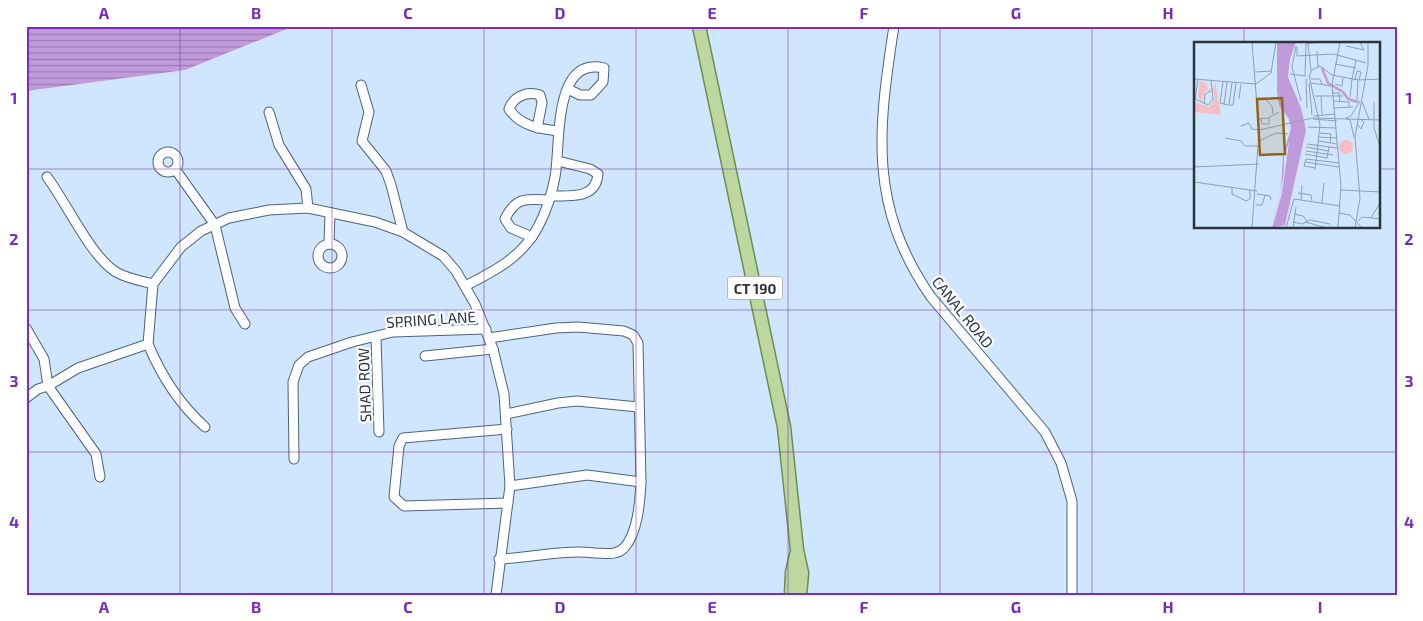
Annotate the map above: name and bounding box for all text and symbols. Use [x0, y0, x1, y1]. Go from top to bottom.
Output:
text: A [99, 3, 110, 22]
text: B [251, 3, 261, 22]
text: C [403, 3, 413, 22]
text: D [555, 3, 566, 22]
text: E [707, 3, 717, 22]
text: F [860, 3, 869, 22]
text: G [1011, 3, 1021, 22]
text: H [1162, 3, 1174, 22]
text: I [1318, 3, 1322, 22]
inset map [1194, 42, 1380, 229]
text: 1 [11, 88, 17, 107]
text: 1 [1406, 88, 1412, 107]
text: 2 [9, 229, 19, 248]
text: 2 [1404, 229, 1414, 248]
street label: CANAL ROAD [929, 273, 997, 352]
road number: CT 190 [728, 276, 782, 300]
street label: SPRING LANE [386, 307, 476, 331]
street label: SHAD ROW [354, 347, 374, 423]
text: 3 [9, 371, 19, 390]
text: 3 [1404, 371, 1414, 390]
text: 4 [9, 512, 19, 531]
text: 4 [1404, 512, 1414, 531]
text: A [99, 597, 110, 616]
text: B [251, 597, 261, 616]
text: C [403, 597, 413, 616]
text: D [555, 597, 566, 616]
text: E [707, 597, 717, 616]
text: F [860, 597, 869, 616]
text: G [1011, 597, 1021, 616]
text: H [1162, 597, 1174, 616]
text: I [1318, 597, 1322, 616]

